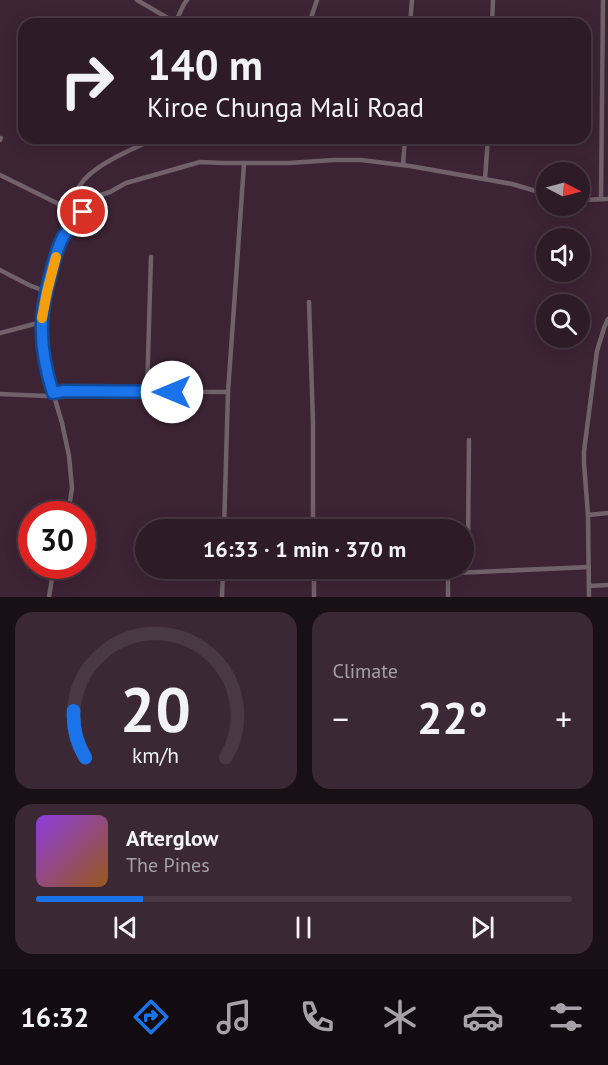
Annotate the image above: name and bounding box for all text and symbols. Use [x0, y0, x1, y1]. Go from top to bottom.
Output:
text: 140 m [147, 37, 263, 92]
icon: right [48, 42, 126, 120]
text: Kiroe Chunga Mali Road [147, 90, 424, 124]
north arrow [536, 162, 590, 216]
map controls [536, 162, 590, 348]
pin [57, 186, 108, 237]
icon: arrive [66, 195, 99, 228]
button: sound [536, 228, 590, 282]
button: search [536, 294, 590, 348]
position arrow [140, 360, 204, 424]
speed limit sign: 30 [18, 501, 96, 579]
text: 16:33 · 1 min · 370 m [203, 535, 406, 563]
text: Climate [333, 658, 398, 684]
text: 20 [120, 668, 191, 749]
text: 22° [417, 688, 488, 746]
text: − [333, 697, 349, 740]
text: + [555, 697, 572, 740]
text: km/h [132, 741, 179, 769]
text: Afterglow [126, 824, 218, 852]
text: The Pines [126, 852, 210, 878]
icon: previous [109, 911, 142, 944]
icon: pause [287, 911, 320, 944]
icon: next [466, 911, 499, 944]
icon: directions [130, 996, 172, 1038]
icon: music [213, 996, 255, 1038]
icon: phone [296, 996, 338, 1038]
icon: climate [379, 996, 421, 1038]
icon: car [462, 996, 504, 1038]
icon: filters [545, 996, 587, 1038]
text: 16:32 [21, 1000, 89, 1034]

